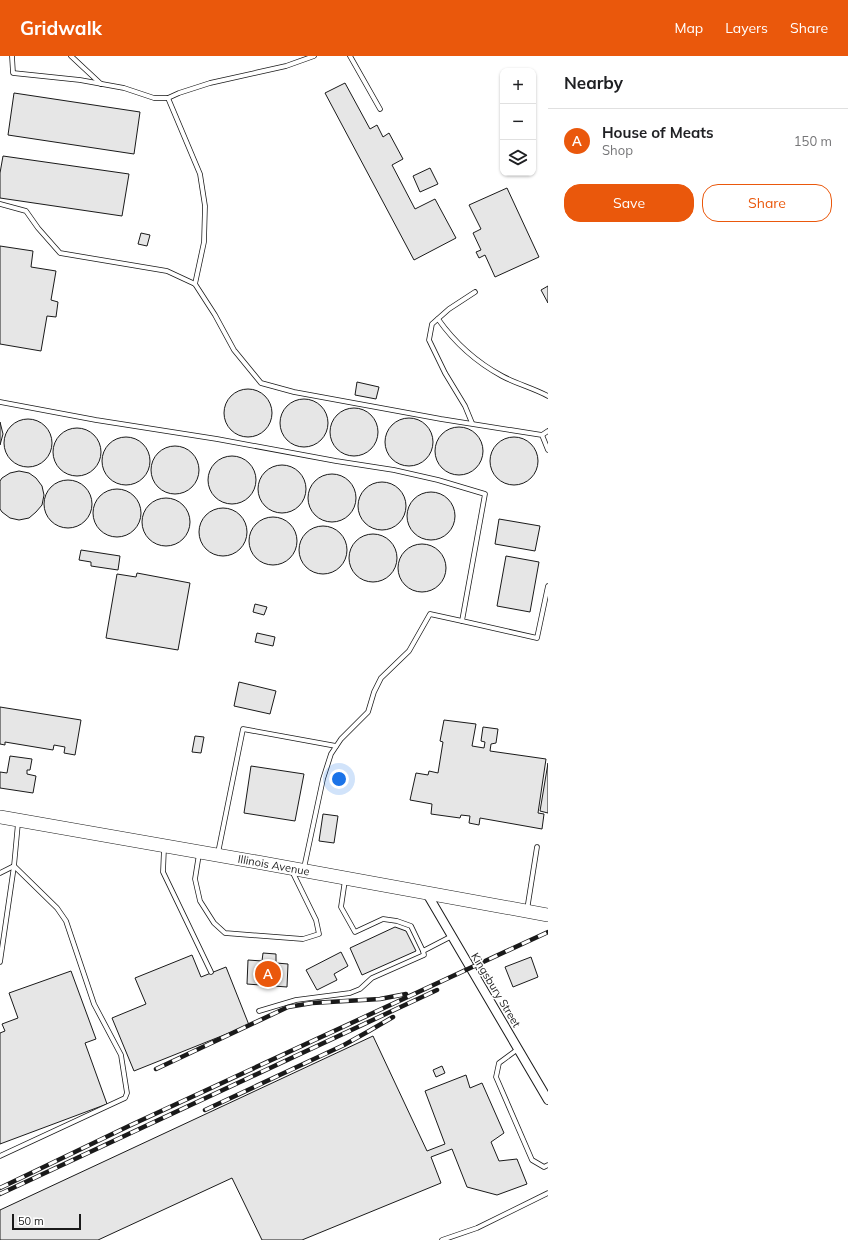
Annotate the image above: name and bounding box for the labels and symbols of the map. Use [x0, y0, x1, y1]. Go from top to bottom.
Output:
your location [329, 769, 349, 789]
street label: Illinois Avenue [237, 852, 311, 878]
street label: Kingsbury Street [468, 950, 524, 1030]
pin: A [255, 959, 281, 989]
scale bar [12, 1212, 81, 1231]

